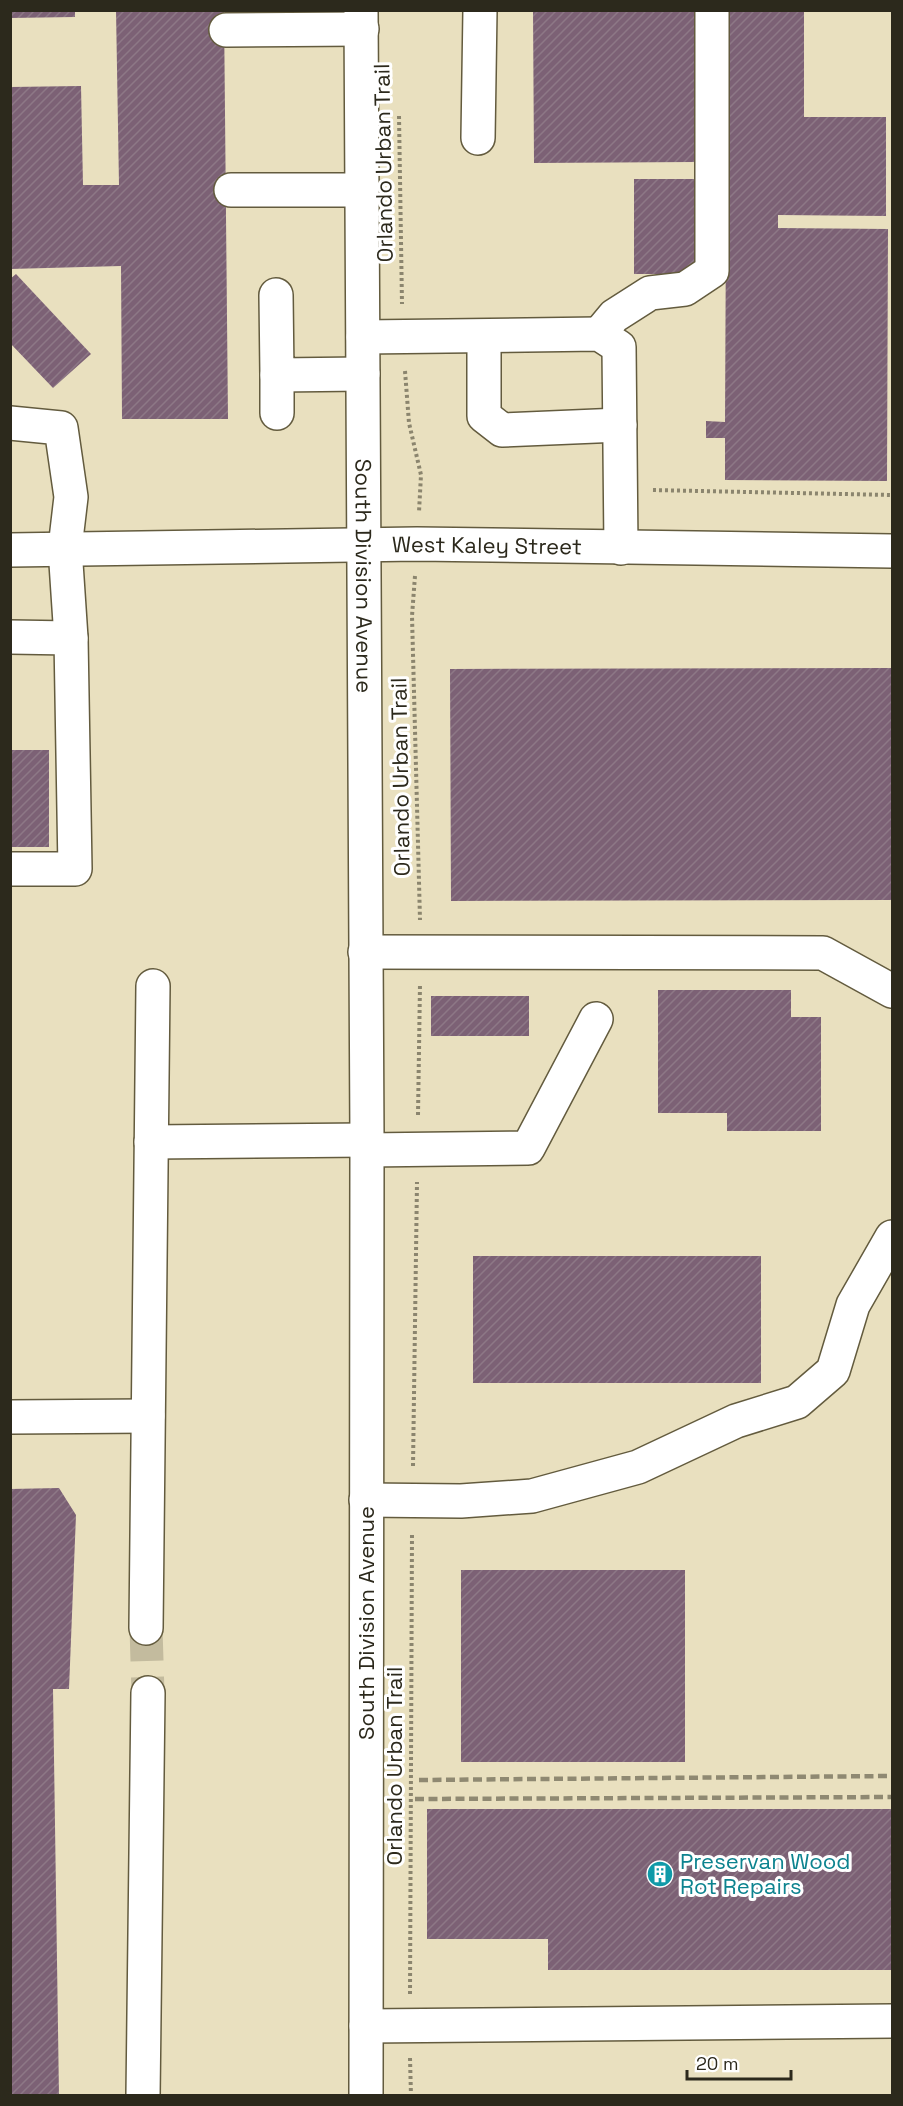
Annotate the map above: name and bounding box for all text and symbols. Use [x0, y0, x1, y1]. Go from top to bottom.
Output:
street label: Orlando Urban Trail [367, 63, 399, 263]
street label: South Division Avenue [349, 459, 379, 693]
street label: West Kaley Street [392, 530, 582, 560]
street label: Orlando Urban Trail [384, 677, 416, 877]
street label: South Division Avenue [352, 1506, 380, 1740]
street label: Orlando Urban Trail [380, 1667, 408, 1865]
place label: Preservan Wood Rot Repairs [680, 1847, 851, 1900]
building icon: Preservan Wood Rot Repairs [645, 1859, 675, 1889]
scale bar [687, 2043, 790, 2081]
text: 20 m [696, 2052, 739, 2075]

